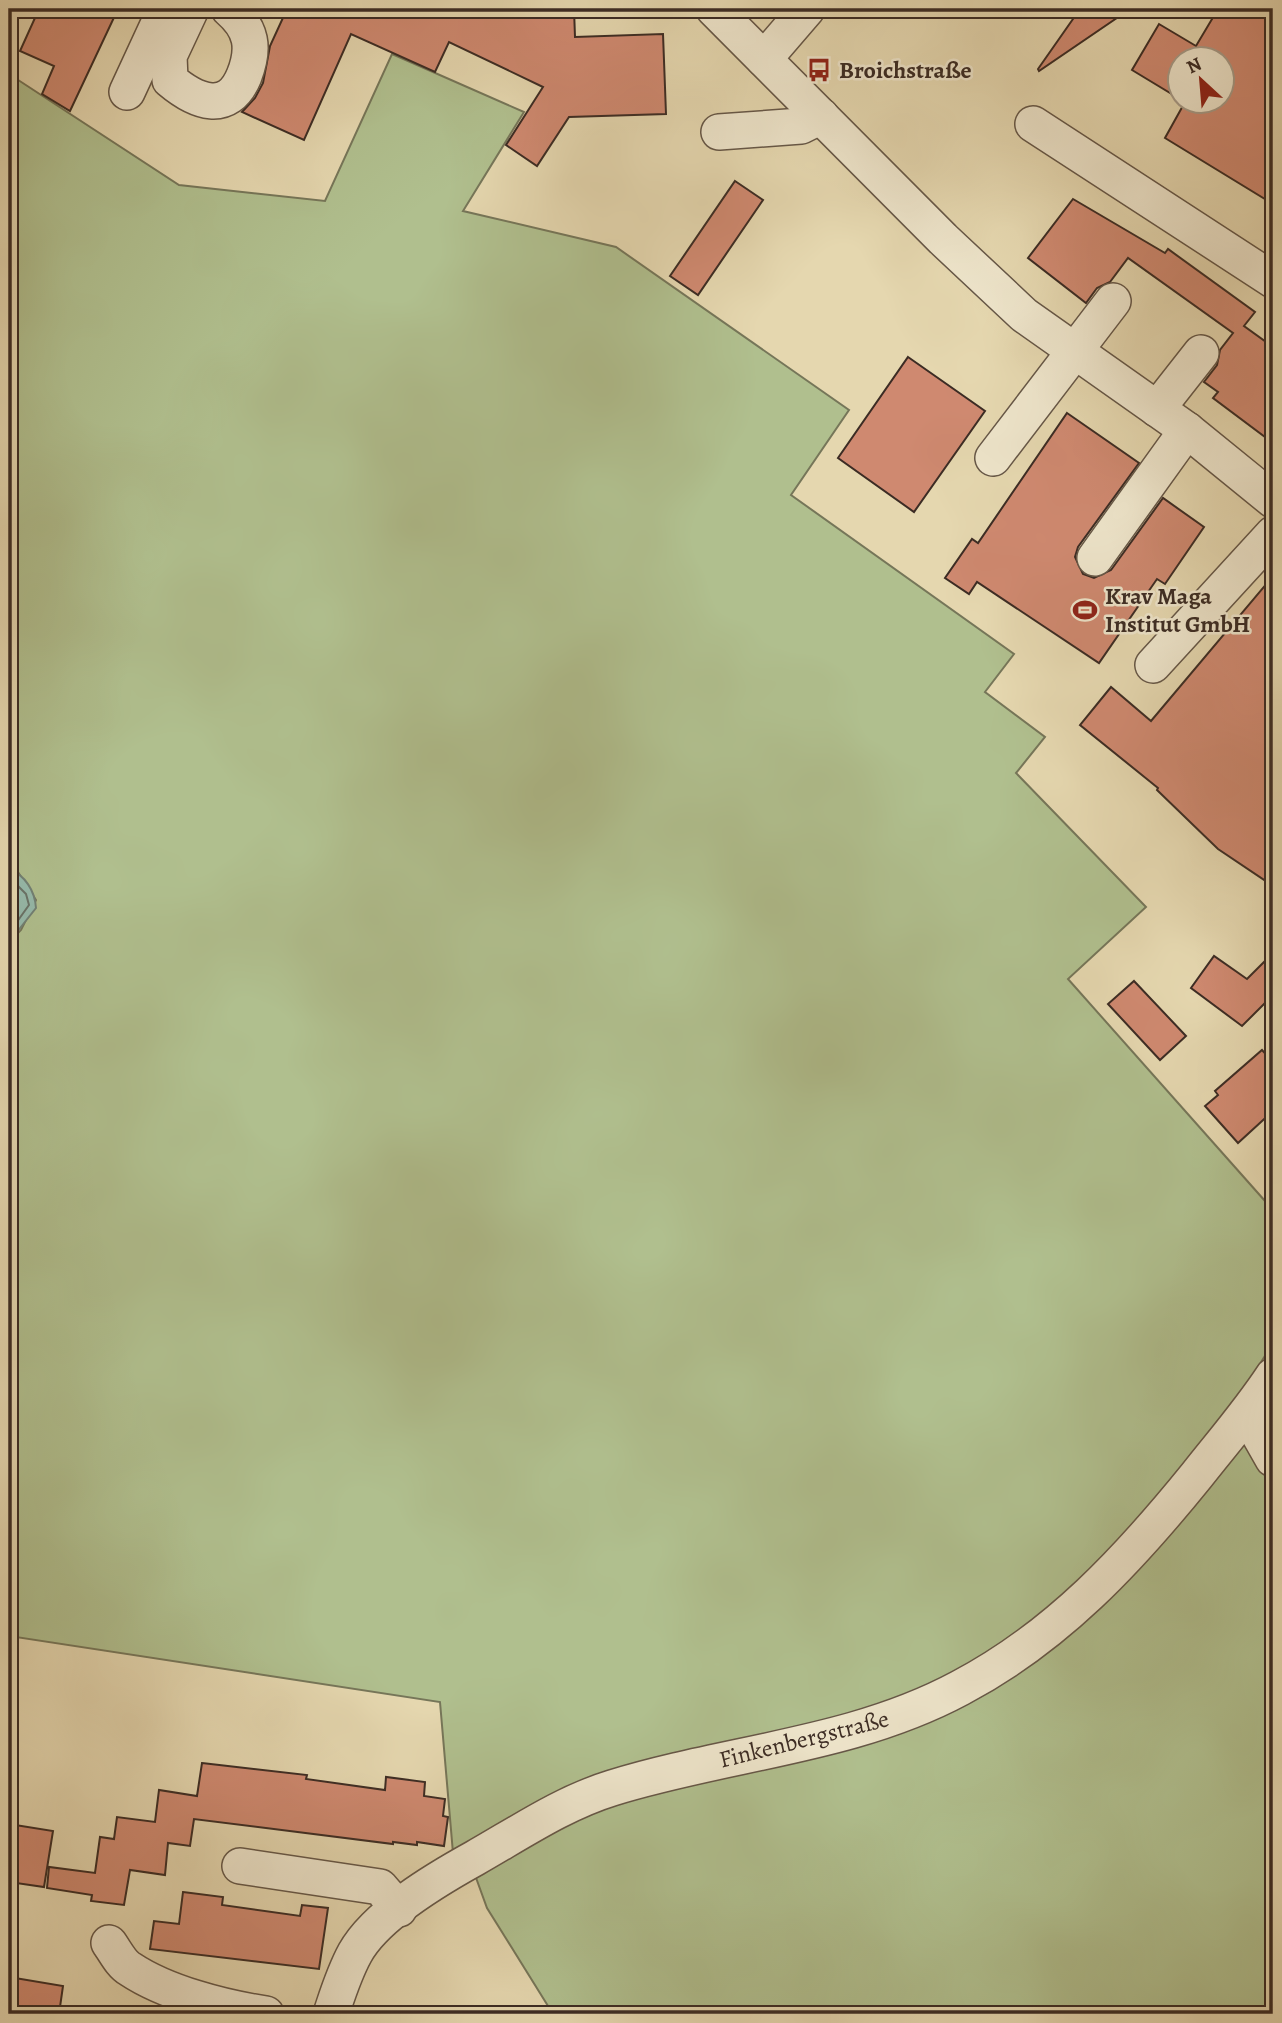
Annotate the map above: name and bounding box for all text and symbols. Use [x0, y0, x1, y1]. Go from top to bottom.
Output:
north arrow [1166, 46, 1236, 116]
text: N [1182, 51, 1206, 80]
place label: Broichstraße [839, 54, 972, 86]
bus stop icon: Broichstraße [805, 56, 833, 84]
place label: Krav Maga Institut GmbH [1105, 580, 1250, 640]
sports icon: Krav Maga Institut GmbH [1071, 596, 1099, 624]
street label: Finkenbergstraße [716, 1702, 892, 1776]

